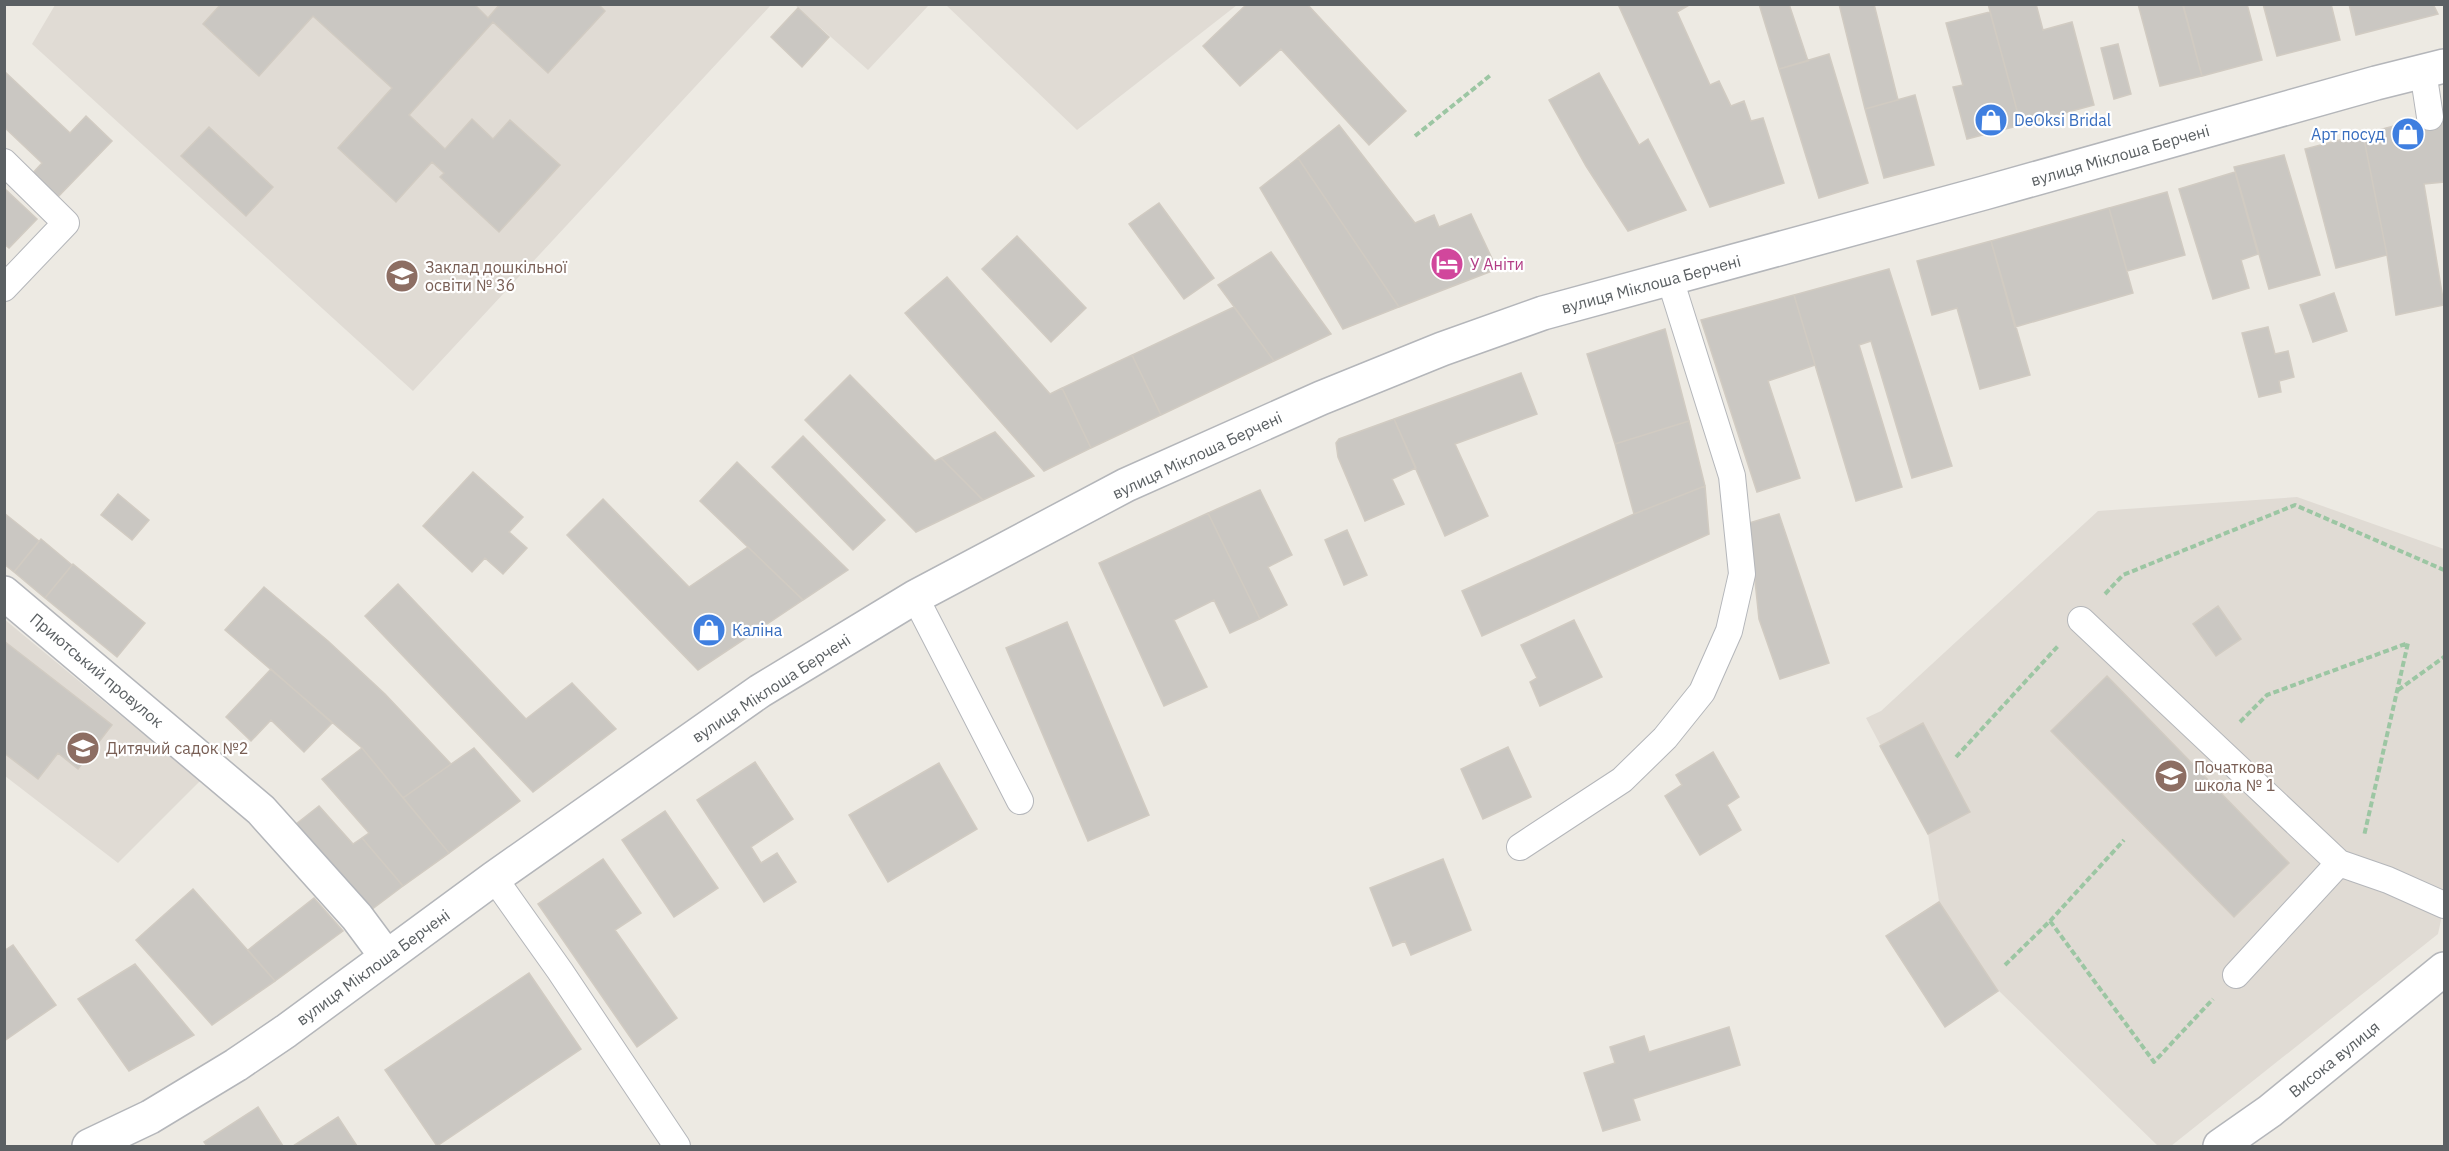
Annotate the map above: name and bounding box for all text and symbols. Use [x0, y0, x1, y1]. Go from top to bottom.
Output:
shop icon: DeOksi Bridal [1973, 102, 2009, 138]
place label: DeOksi Bridal [2014, 110, 2111, 130]
shop icon: Арт посуд [2390, 116, 2426, 152]
street label: вулиця Міклоша Берчені [2028, 120, 2212, 190]
place label: Арт посуд [2311, 124, 2385, 144]
hotel icon: У Аніти [1429, 246, 1465, 282]
street label: вулиця Міклоша Берчені [1559, 250, 1743, 318]
place label: У Аніти [1470, 254, 1524, 274]
place label: Заклад дошкільної освіти № 36 [425, 257, 568, 295]
school or university icon: Заклад дошкільної освіти № 36 [384, 258, 420, 294]
street label: вулиця Міклоша Берчені [1109, 407, 1285, 503]
street label: Приютський провулок [26, 608, 168, 732]
shop icon: Калiна [691, 612, 727, 648]
place label: Калiна [732, 620, 783, 640]
street label: вулиця Міклоша Берчені [688, 629, 854, 747]
school or university icon: Дитячий садок №2 [65, 730, 101, 766]
place label: Дитячий садок №2 [106, 738, 248, 758]
place label: Початкова школа № 1 [2194, 757, 2275, 795]
school or university icon: Початкова школа № 1 [2153, 758, 2189, 794]
street label: вулиця Міклоша Берчені [292, 905, 454, 1029]
street label: Висока вулиця [2285, 1016, 2383, 1102]

